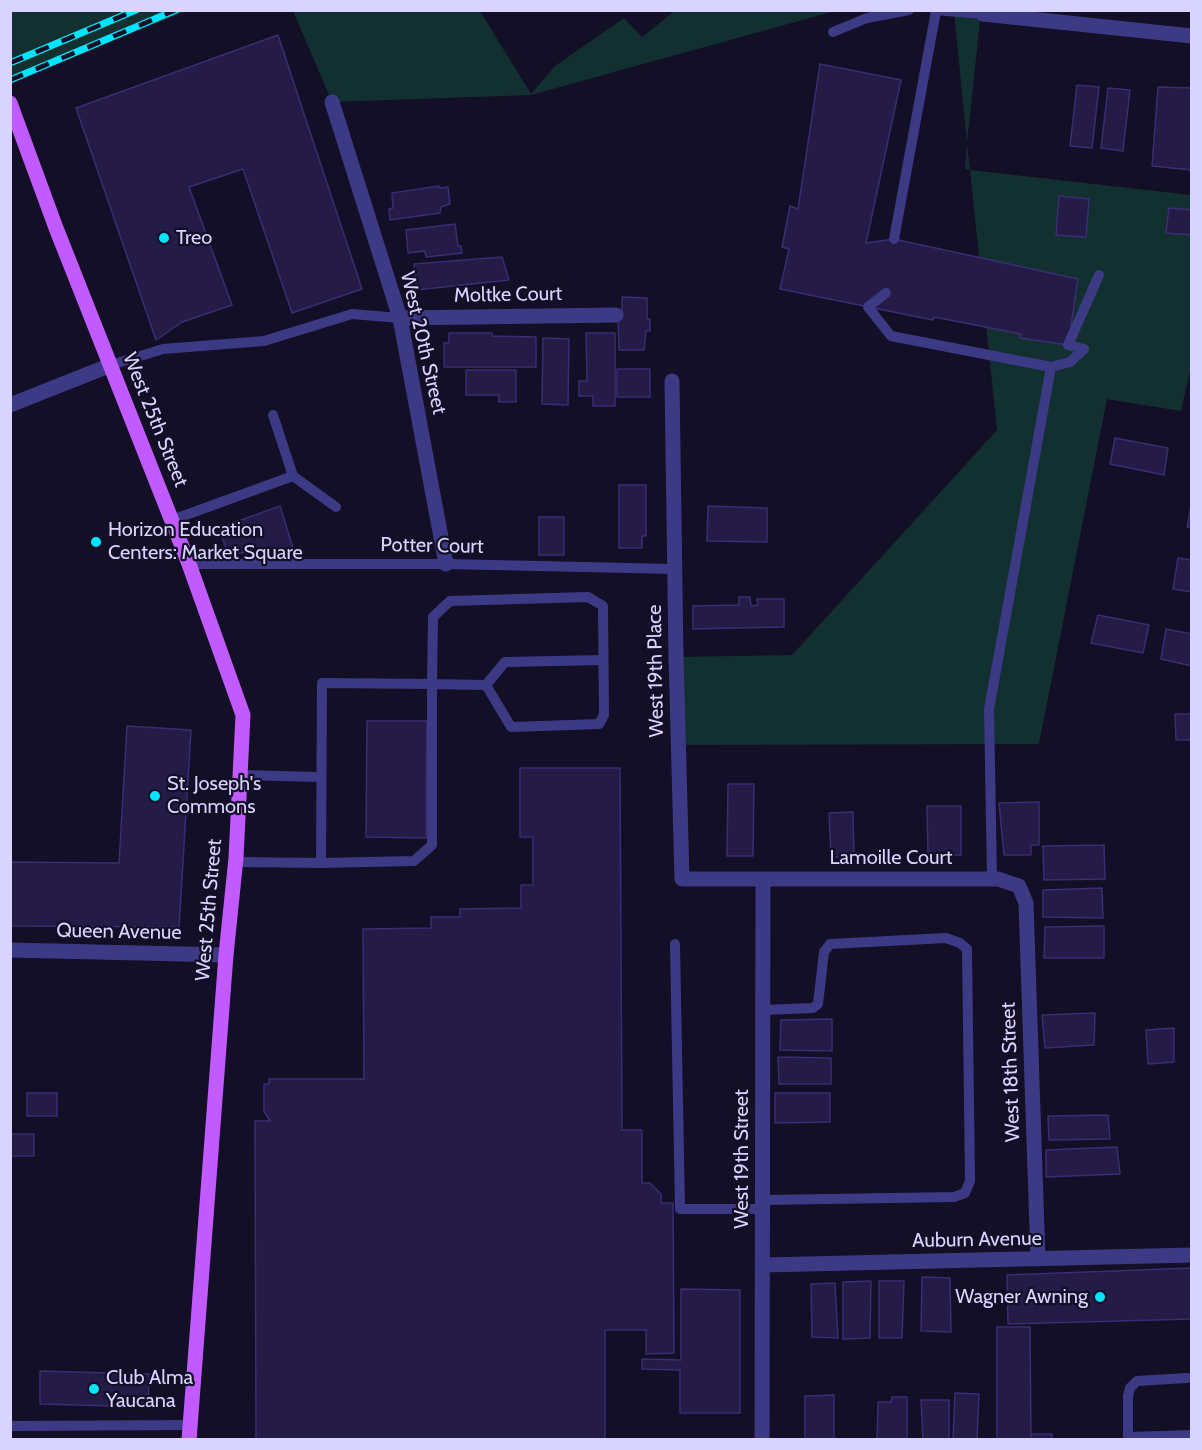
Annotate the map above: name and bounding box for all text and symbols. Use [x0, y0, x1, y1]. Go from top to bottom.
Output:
place label: Treo [176, 226, 212, 250]
marker: Treo [157, 231, 171, 245]
street label: West 20th Street [395, 269, 451, 417]
street label: Moltke Court [454, 282, 562, 308]
street label: West 25th Street [117, 349, 193, 491]
place label: Horizon Education Centers: Market Square [108, 518, 303, 565]
street label: Potter Court [380, 533, 484, 559]
marker: Horizon Education Centers: Market Square [89, 535, 103, 549]
street label: West 19th Place [643, 604, 669, 738]
place label: St. Joseph's Commons [167, 772, 261, 819]
marker: St. Joseph's Commons [148, 789, 162, 803]
street label: West 25th Street [191, 838, 227, 982]
street label: Lamoille Court [829, 846, 953, 870]
street label: Queen Avenue [56, 919, 182, 945]
street label: West 18th Street [997, 1002, 1025, 1142]
street label: West 19th Street [730, 1089, 754, 1229]
street label: Auburn Avenue [912, 1227, 1042, 1253]
place label: Wagner Awning [955, 1285, 1088, 1309]
marker: Wagner Awning [1093, 1290, 1107, 1304]
place label: Club Alma Yaucana [106, 1366, 193, 1413]
marker: Club Alma Yaucana [87, 1382, 101, 1396]

